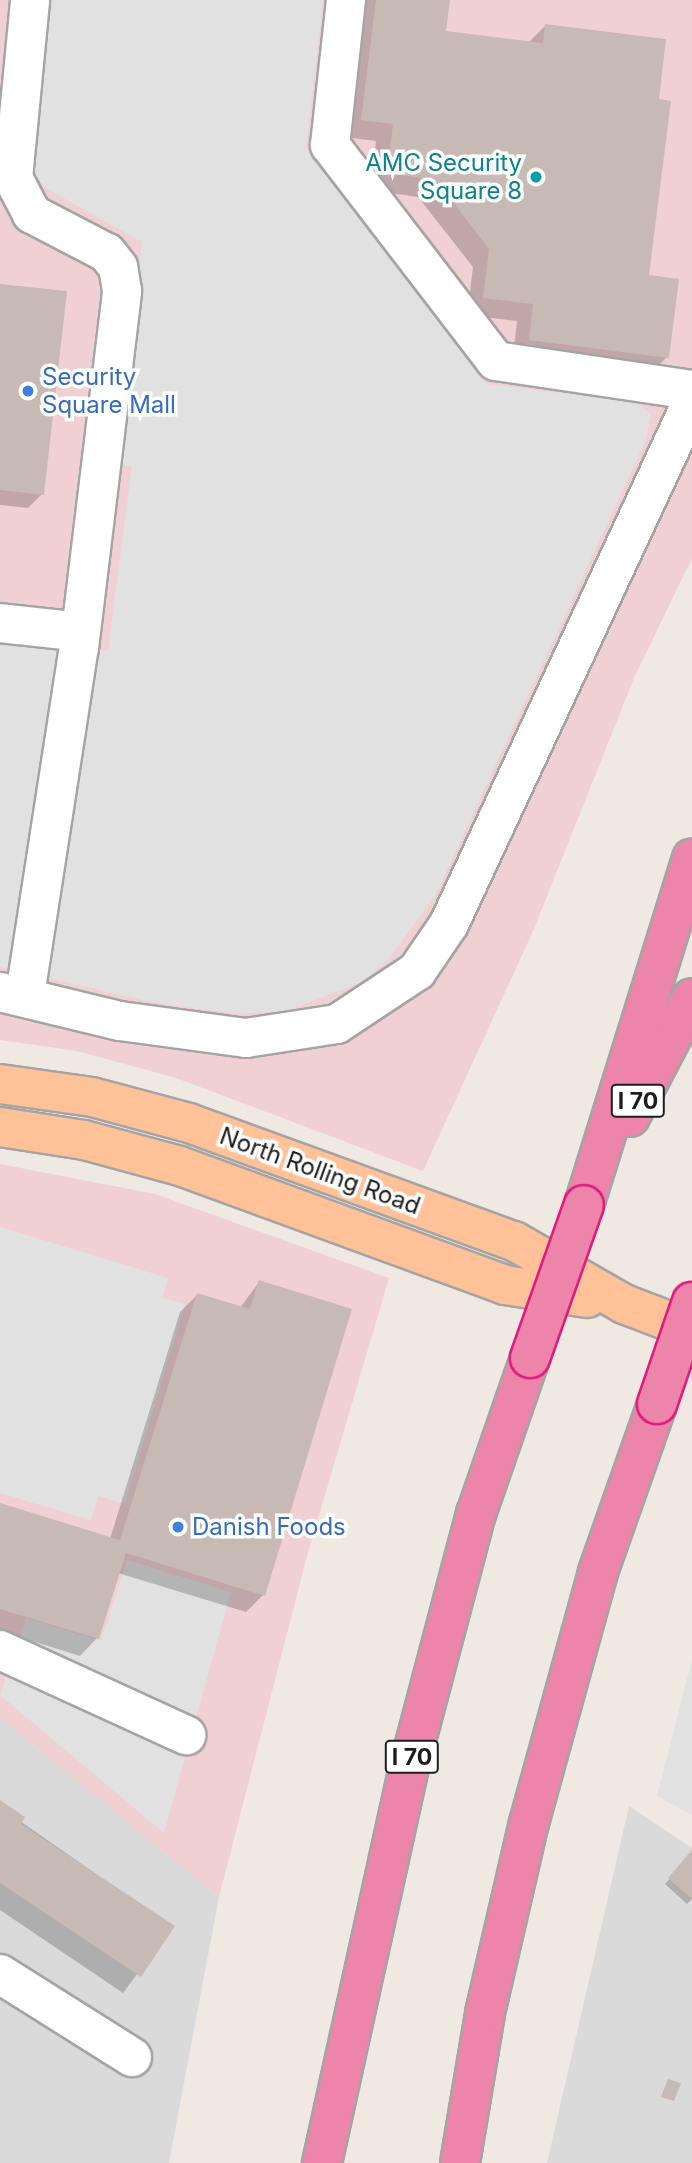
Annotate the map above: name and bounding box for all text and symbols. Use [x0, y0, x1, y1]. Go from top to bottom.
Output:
place label: AMC Security Square 8 [365, 149, 522, 205]
marker: AMC Security Square 8 [528, 169, 544, 185]
place label: Security Square Mall [42, 363, 176, 419]
marker: Security Square Mall [20, 383, 36, 399]
road number: I 70 [610, 1082, 666, 1120]
street label: North Rolling Road [216, 1121, 424, 1221]
place label: Danish Foods [192, 1513, 346, 1541]
marker: Danish Foods [170, 1519, 186, 1535]
road number: I 70 [384, 1738, 440, 1776]

